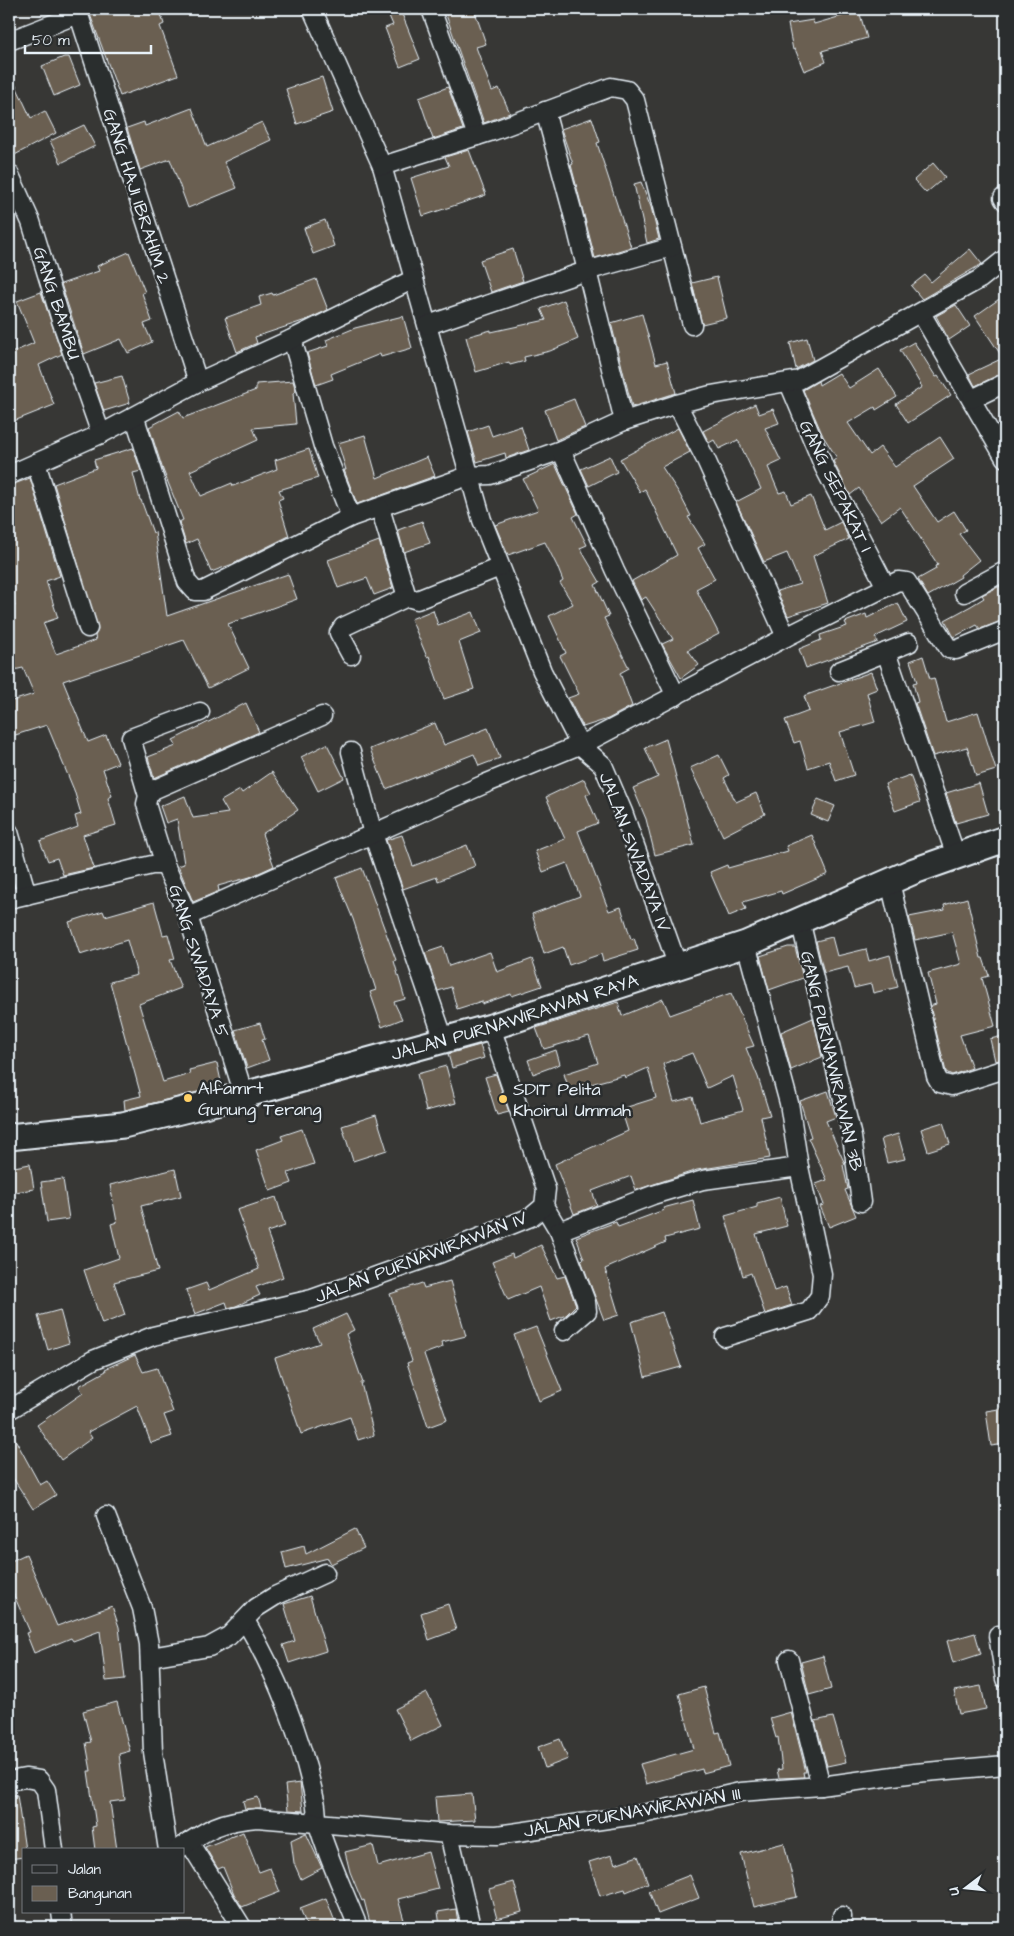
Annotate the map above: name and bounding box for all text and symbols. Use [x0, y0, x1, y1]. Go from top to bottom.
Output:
scale bar [25, 22, 151, 54]
text: 50 m [32, 30, 70, 51]
street label: GANG HAJI IBRAHIM 2 [96, 105, 177, 288]
street label: GANG BAMBU [27, 244, 87, 363]
street label: GANG SEPAKAT I [793, 416, 878, 556]
street label: JALAN SWADAYA IV [593, 769, 677, 936]
street label: GANG SWADAYA 5 [162, 882, 235, 1041]
street label: GANG PURNAWIRAWAN 3B [794, 949, 869, 1174]
street label: JALAN PURNAWIRAWAN RAYA [388, 968, 642, 1067]
place label: Alfamrt Gunung Terang [198, 1076, 322, 1123]
place label: SDIT Pelita Khoirul Ummah [513, 1077, 631, 1123]
marker: Alfamrt Gunung Terang [182, 1092, 194, 1104]
marker: SDIT Pelita Khoirul Ummah [497, 1093, 509, 1105]
street label: JALAN PURNAWIRAWAN IV [311, 1205, 531, 1310]
street label: JALAN PURNAWIRAWAN III [522, 1781, 743, 1844]
legend [22, 1848, 185, 1914]
text: Jalan [68, 1859, 102, 1880]
north arrow [942, 1864, 992, 1914]
text: Bangunan [68, 1883, 132, 1905]
text: U [944, 1885, 965, 1898]

